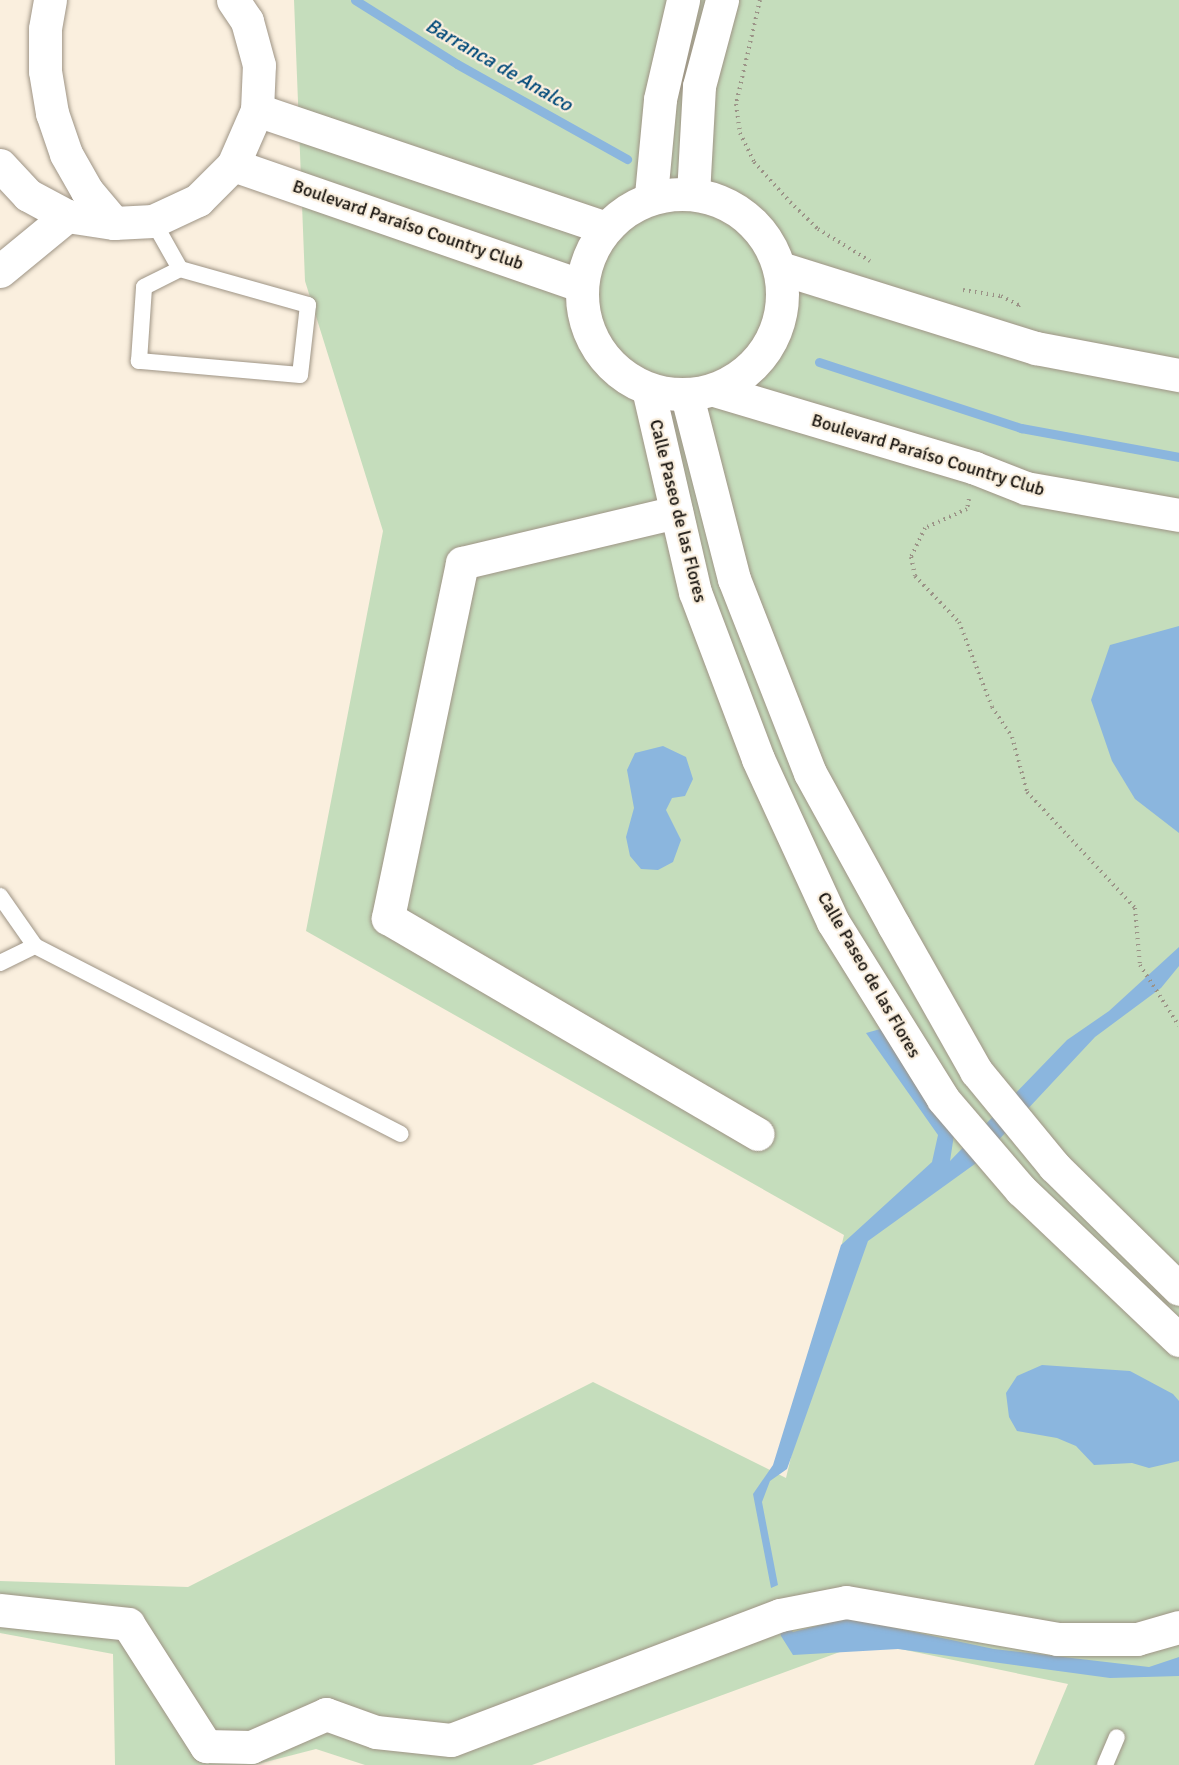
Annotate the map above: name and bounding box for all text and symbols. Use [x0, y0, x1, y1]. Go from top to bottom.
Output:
water label: Barranca de Analco [421, 13, 577, 117]
street label: Boulevard Paraíso Country Club [290, 175, 526, 275]
street label: Boulevard Paraíso Country Club [809, 409, 1047, 501]
street label: Calle Paseo de las Flores [645, 417, 711, 605]
street label: Calle Paseo de las Flores [813, 888, 925, 1062]

